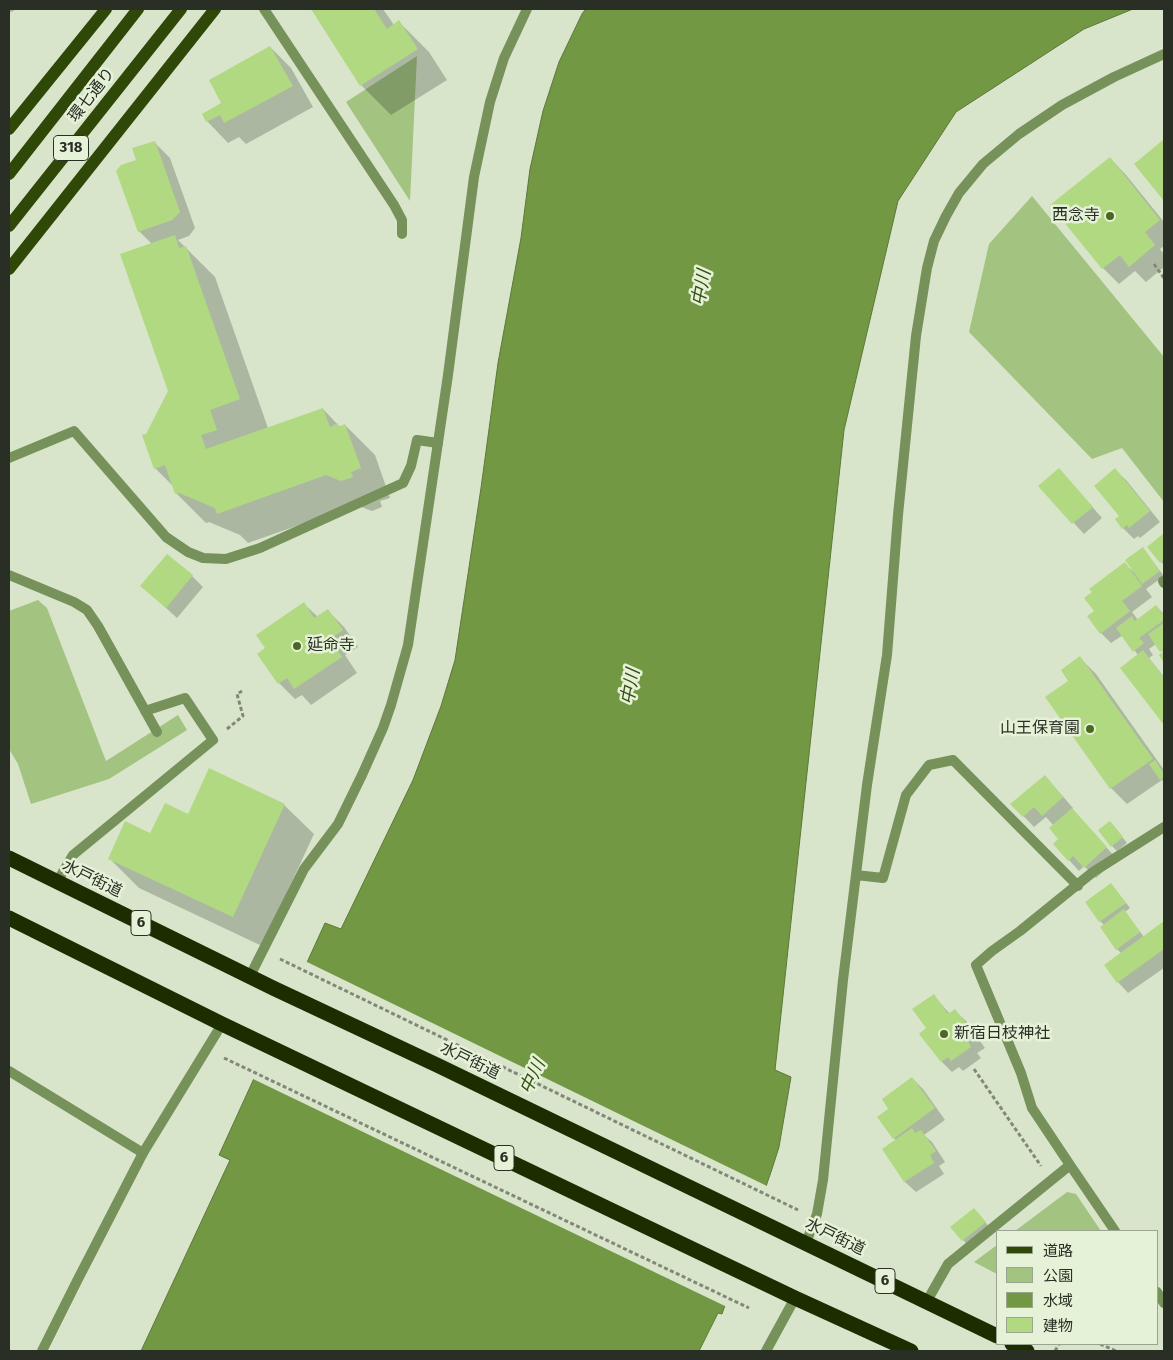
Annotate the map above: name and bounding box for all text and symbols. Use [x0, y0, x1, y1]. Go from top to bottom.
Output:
street label: 環七通り [65, 64, 119, 126]
road number: 318 [54, 136, 88, 160]
place label: 西念寺 [1052, 206, 1100, 226]
marker: 西念寺 [1104, 210, 1116, 222]
water label: 中川 [688, 268, 716, 308]
place label: 延命寺 [307, 636, 355, 656]
marker: 延命寺 [291, 640, 303, 652]
water label: 中川 [617, 667, 645, 707]
place label: 山王保育園 [1000, 719, 1080, 739]
marker: 山王保育園 [1084, 723, 1096, 735]
street label: 水戸街道 [59, 856, 125, 902]
road number: 6 [131, 910, 151, 936]
place label: 新宿日枝神社 [954, 1024, 1050, 1044]
marker: 新宿日枝神社 [938, 1028, 950, 1040]
street label: 水戸街道 [437, 1038, 503, 1084]
water label: 中川 [516, 1056, 550, 1098]
road number: 6 [494, 1146, 514, 1170]
street label: 水戸街道 [802, 1214, 868, 1260]
legend [996, 1230, 1158, 1345]
text: 道路 [1043, 1242, 1073, 1260]
text: 公園 [1043, 1267, 1073, 1285]
road number: 6 [875, 1268, 895, 1294]
text: 水域 [1043, 1292, 1073, 1310]
text: 建物 [1043, 1317, 1073, 1335]

